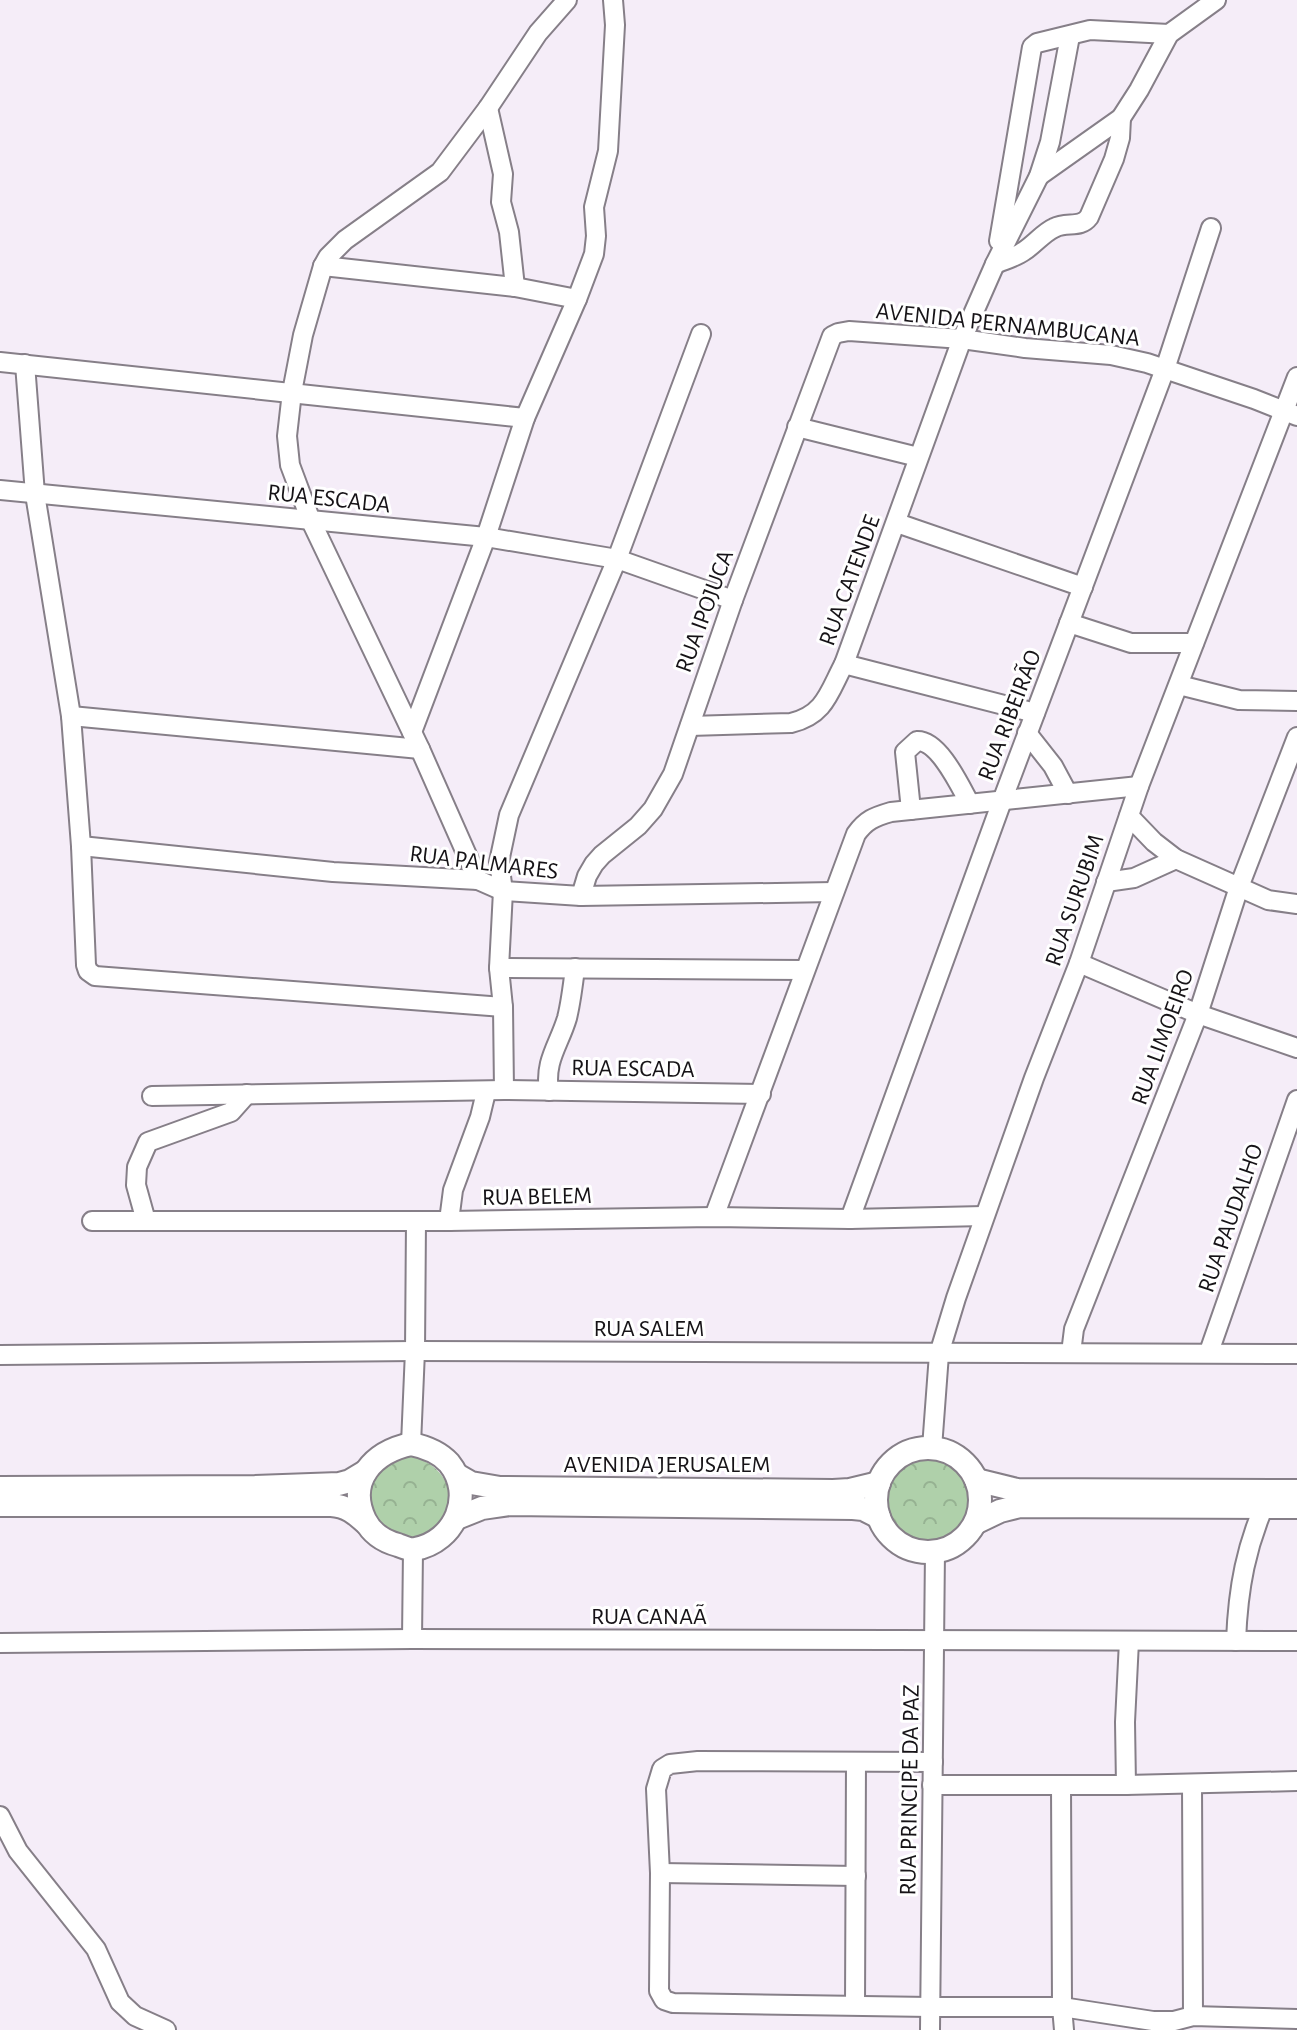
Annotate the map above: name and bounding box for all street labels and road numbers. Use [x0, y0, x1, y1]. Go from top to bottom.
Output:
street label: AVENIDA PERNAMBUCANA [875, 299, 1141, 351]
street label: RUA ESCADA [266, 481, 392, 517]
street label: RUA CATENDE [815, 511, 885, 649]
street label: RUA IPOJUCA [672, 547, 738, 676]
street label: RUA RIBEIRÃO [972, 646, 1046, 784]
street label: RUA SURUBIM [1041, 831, 1109, 969]
street label: RUA PALMARES [408, 842, 560, 884]
street label: RUA LIMOEIRO [1127, 966, 1199, 1108]
street label: RUA ESCADA [571, 1056, 695, 1082]
street label: RUA PAUDALHO [1194, 1141, 1268, 1296]
street label: RUA BELEM [482, 1184, 592, 1210]
street label: RUA SALEM [594, 1317, 704, 1341]
street label: AVENIDA JERUSALEM [564, 1453, 770, 1477]
street label: RUA CANAÃ [591, 1603, 707, 1629]
street label: RUA PRINCIPE DA PAZ [896, 1684, 924, 1896]

